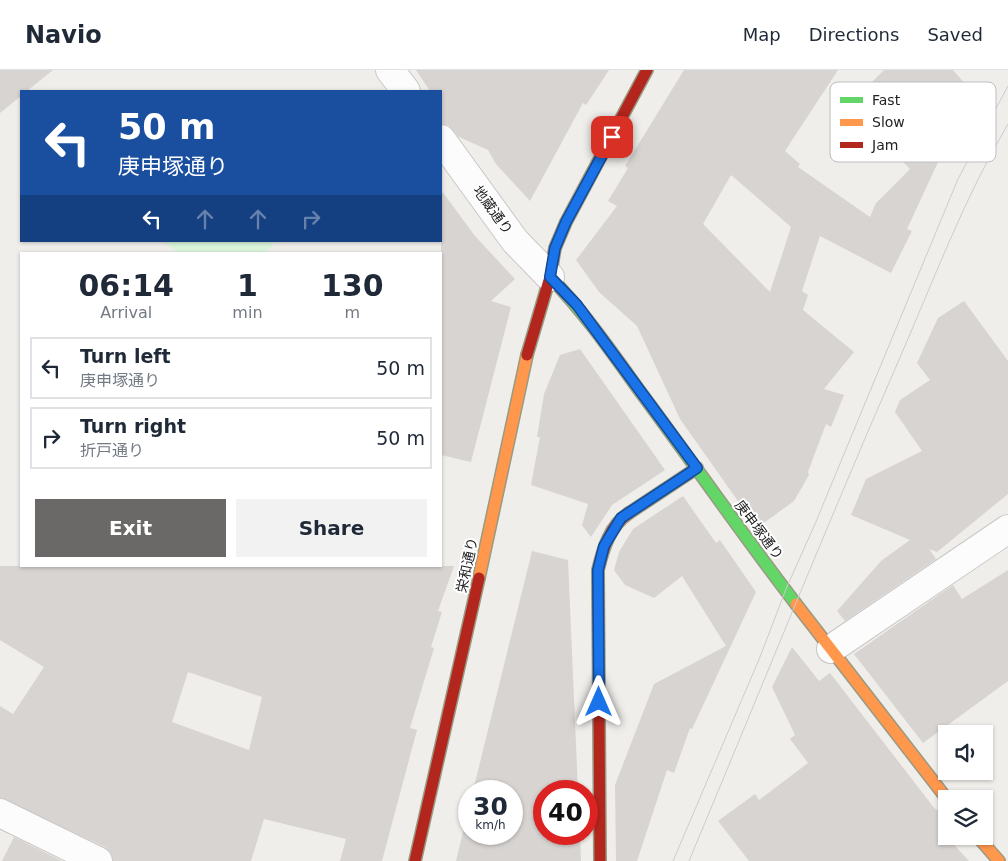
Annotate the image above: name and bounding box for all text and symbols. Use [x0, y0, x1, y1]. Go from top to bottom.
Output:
text: Navio [25, 21, 102, 49]
text: Map [743, 24, 781, 45]
text: Directions [809, 24, 899, 45]
text: Saved [927, 24, 983, 45]
legend [830, 82, 996, 162]
text: Fast [872, 92, 901, 108]
text: 50 m [118, 107, 215, 147]
icon: left [35, 110, 100, 175]
text: Slow [872, 114, 905, 130]
pin [591, 116, 633, 158]
icon: arrive [598, 123, 626, 151]
text: Jam [871, 137, 898, 153]
text: 庚申塚通り [118, 154, 228, 179]
street label: 地蔵通り [470, 183, 516, 237]
icon: left [138, 205, 166, 233]
icon: ahead [191, 205, 219, 233]
icon: ahead [244, 205, 272, 233]
icon: right [297, 205, 325, 233]
text: 06:14 [78, 268, 174, 303]
text: 1 [237, 268, 258, 303]
text: 130 [321, 268, 384, 303]
text: Arrival [100, 303, 152, 322]
text: min [232, 303, 263, 322]
text: m [344, 303, 360, 322]
text: Turn left [80, 345, 171, 367]
icon: left [37, 354, 65, 382]
text: 50 m [376, 357, 425, 379]
text: 庚申塚通り [80, 371, 160, 390]
text: Turn right [80, 415, 186, 437]
icon: right [37, 424, 65, 452]
text: 50 m [376, 427, 425, 449]
text: 折戸通り [80, 441, 144, 460]
street label: 庚申塚通り [732, 497, 786, 563]
button: Exit [35, 499, 226, 557]
button: Share [236, 499, 427, 557]
street label: 栄和通り [453, 536, 481, 594]
position arrow [572, 675, 624, 727]
map controls [938, 725, 993, 845]
button: sound [938, 725, 993, 780]
speed limit sign: 40 [533, 780, 598, 845]
button: layers [938, 790, 993, 845]
text: 30 [473, 792, 508, 821]
text: km/h [475, 818, 506, 832]

